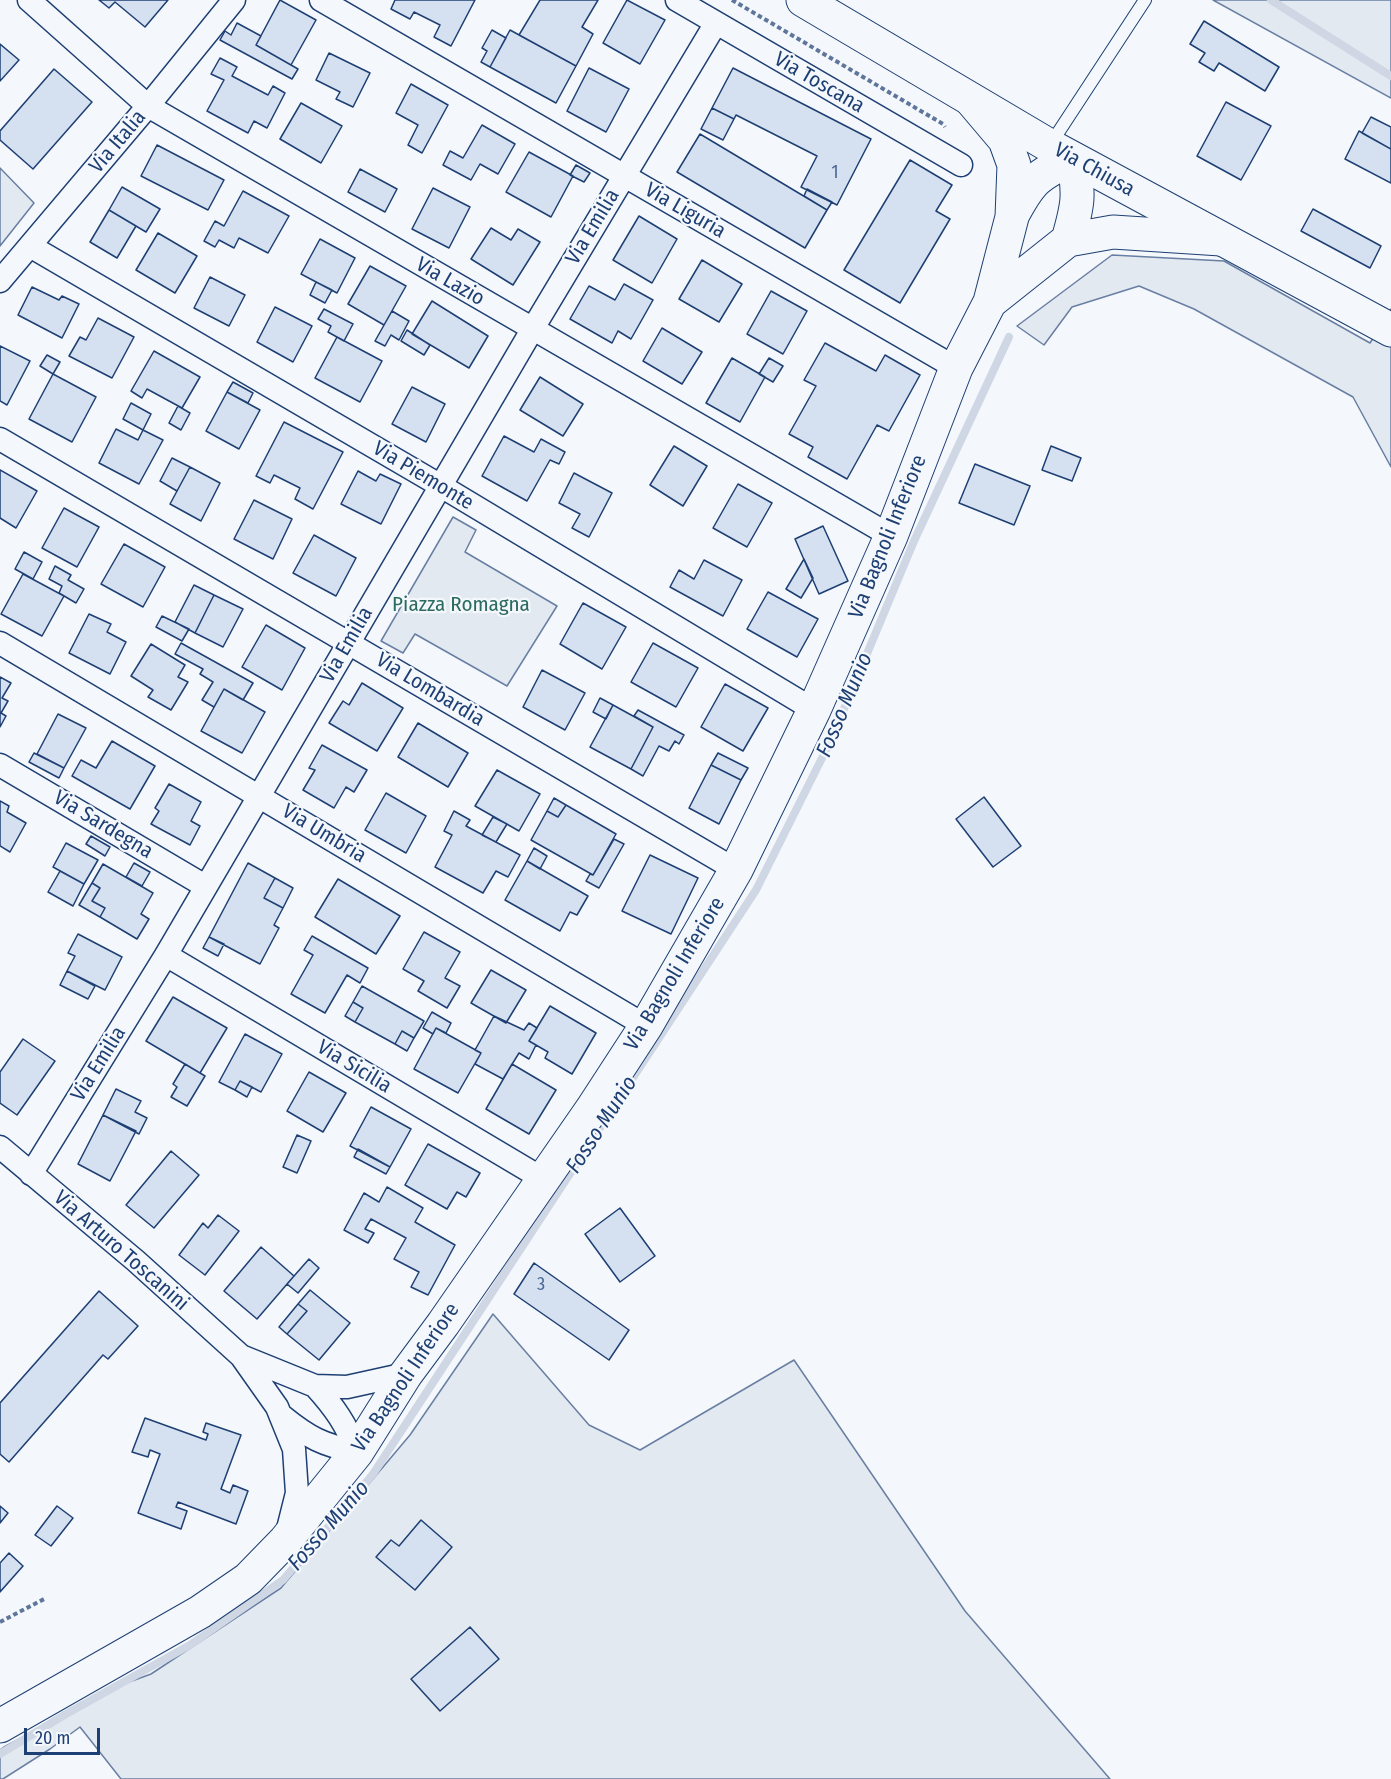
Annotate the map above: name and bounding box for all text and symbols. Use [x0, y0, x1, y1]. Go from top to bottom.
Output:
street label: Via Toscana [769, 47, 869, 119]
street label: Via Italia [84, 105, 152, 179]
street label: Via Chiusa [1049, 138, 1139, 202]
house number: 1 [831, 162, 839, 184]
street label: Via Liguria [640, 178, 730, 244]
street label: Via Emilia [561, 185, 625, 269]
street label: Via Lazio [411, 252, 489, 312]
street label: Via Piemonte [368, 436, 478, 516]
street label: Via Bagnoli Inferiore [844, 451, 932, 623]
park label: Piazza Romagna [392, 592, 530, 618]
street label: Via Emilia [315, 603, 379, 687]
street label: Via Lombardia [371, 648, 489, 732]
water label: Fosso Munio [811, 649, 879, 761]
street label: Via Sardegna [49, 785, 157, 865]
street label: Via Umbria [277, 799, 371, 869]
street label: Via Bagnoli Inferiore [619, 893, 731, 1055]
street label: Via Emilia [66, 1022, 132, 1106]
street label: Via Sicilia [312, 1035, 396, 1099]
water label: Fosso Munio [561, 1071, 643, 1179]
street label: Via Arturo Toscanini [48, 1186, 194, 1316]
house number: 3 [537, 1274, 545, 1296]
street label: Via Bagnoli Inferiore [347, 1299, 465, 1457]
water label: Fosso Munio [283, 1476, 375, 1576]
scale bar [27, 1716, 104, 1754]
text: 20 m [35, 1727, 70, 1749]

